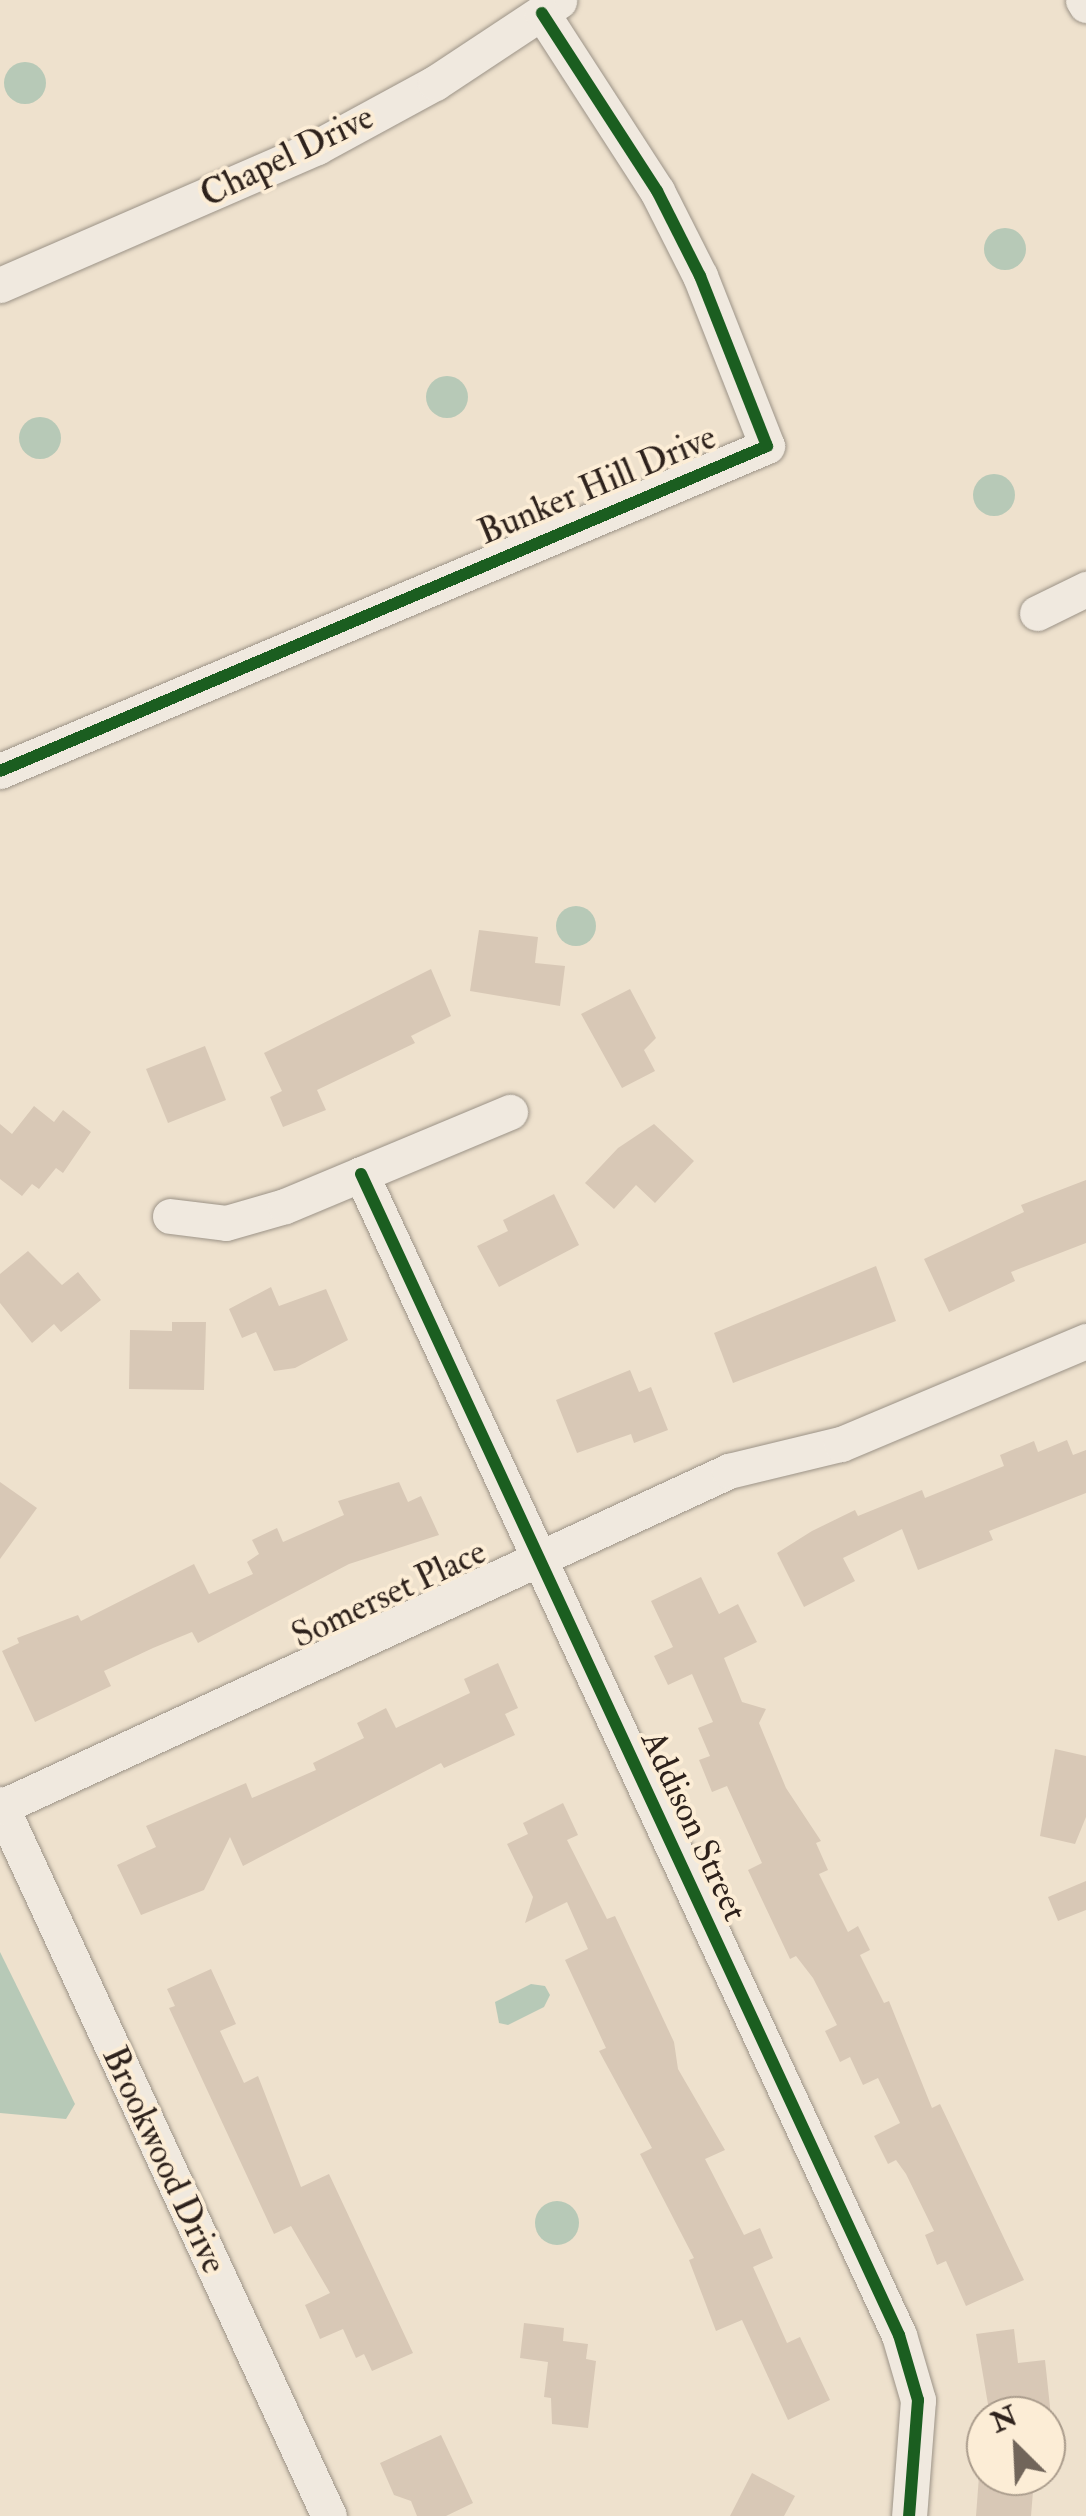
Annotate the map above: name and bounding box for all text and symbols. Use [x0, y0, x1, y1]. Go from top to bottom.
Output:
street label: Chapel Drive [194, 96, 380, 216]
street label: Bunker Hill Drive [472, 416, 722, 554]
street label: Somerset Place [285, 1531, 493, 1657]
street label: Addison Street [632, 1724, 756, 1928]
street label: Brookwood Drive [93, 2040, 235, 2280]
north arrow [966, 2396, 1066, 2496]
text: N [986, 2399, 1023, 2441]

